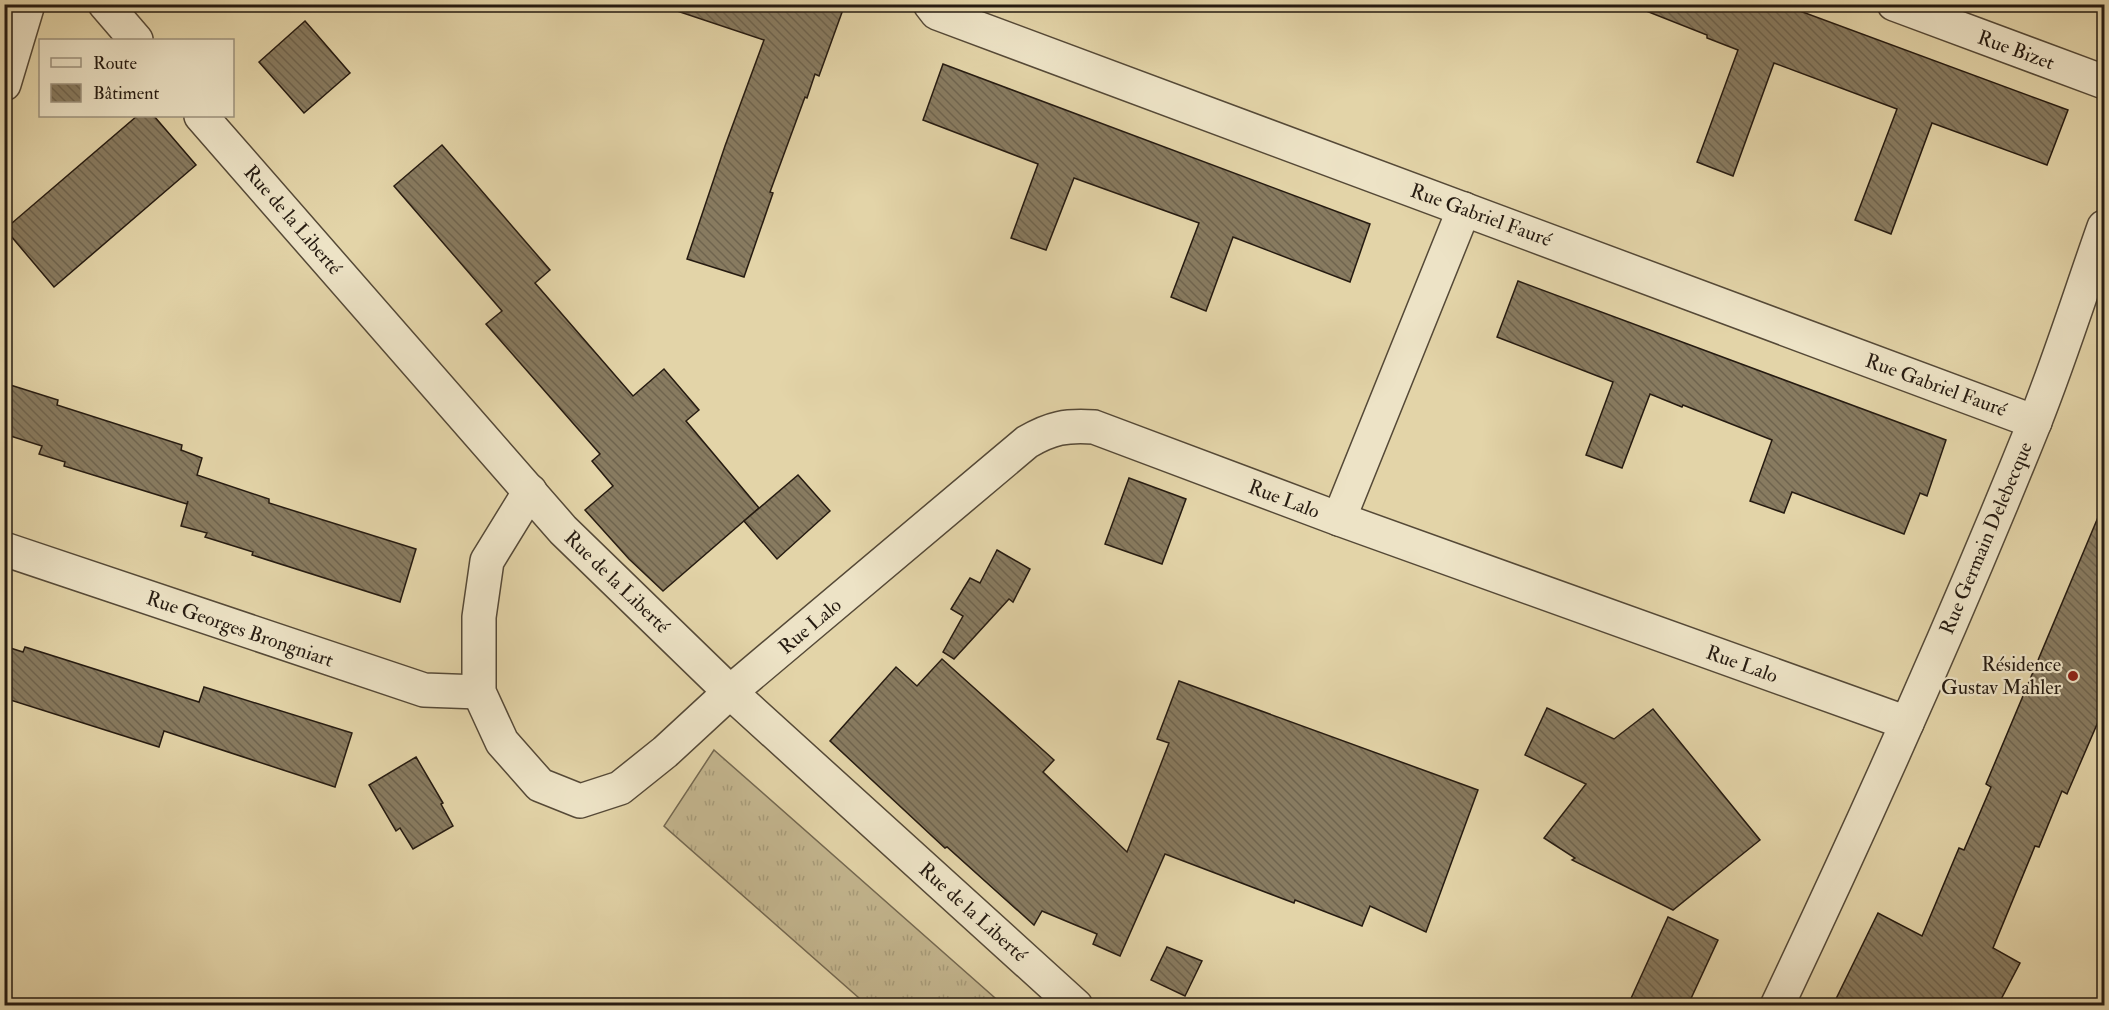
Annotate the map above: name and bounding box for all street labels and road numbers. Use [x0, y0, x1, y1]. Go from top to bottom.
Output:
street label: Rue Bizet [1974, 25, 2058, 76]
street label: Rue de la Liberté [239, 160, 348, 280]
street label: Rue Gabriel Fauré [1407, 178, 1556, 252]
street label: Rue Gabriel Fauré [1862, 348, 2011, 422]
street label: Rue Germain Delebecque [1934, 438, 2038, 638]
street label: Rue Lalo [1245, 474, 1323, 524]
street label: Rue de la Liberté [559, 525, 675, 639]
street label: Rue Georges Brongniart [143, 585, 337, 673]
street label: Rue Lalo [773, 593, 847, 659]
street label: Rue Lalo [1703, 640, 1781, 688]
street label: Rue de la Liberté [914, 857, 1033, 968]

